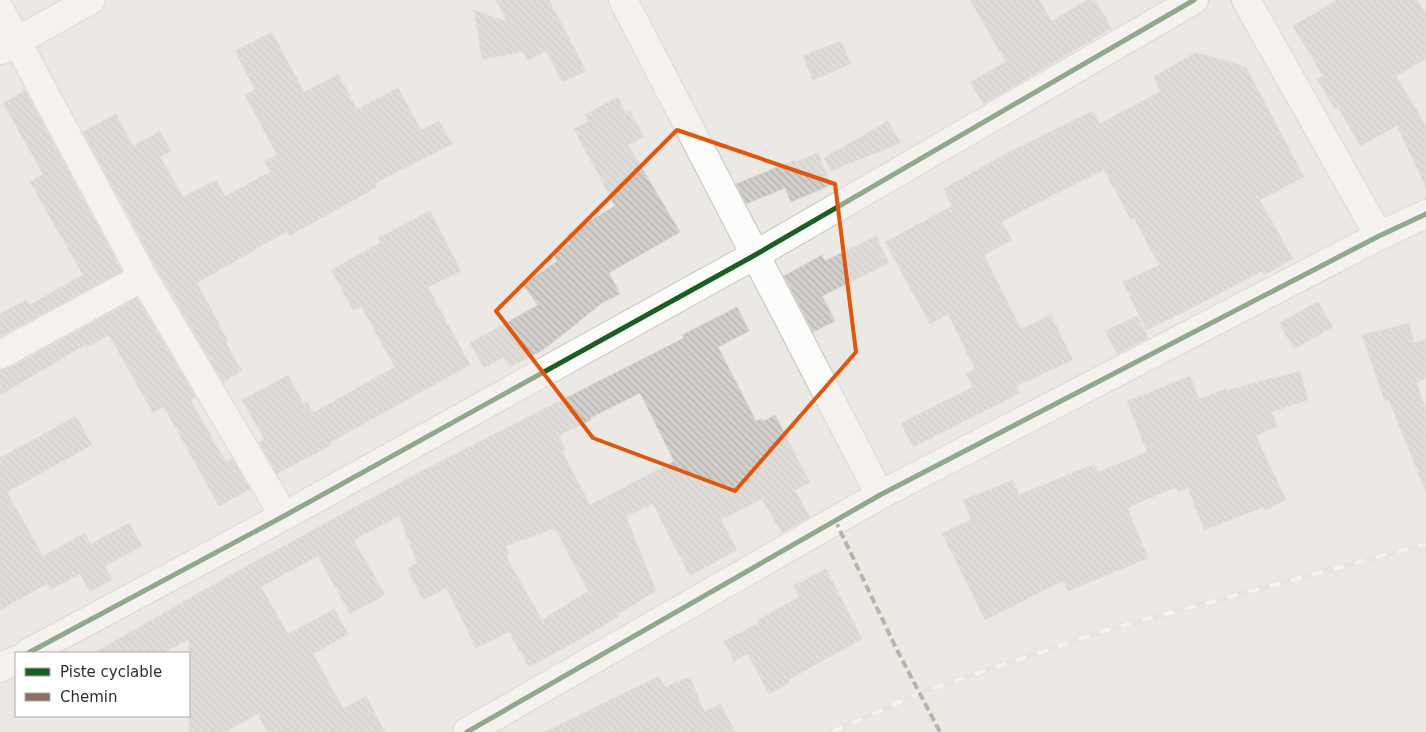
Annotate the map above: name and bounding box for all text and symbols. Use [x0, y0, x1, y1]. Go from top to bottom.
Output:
legend [15, 652, 190, 717]
text: Piste cyclable [60, 663, 162, 681]
text: Chemin [60, 688, 118, 706]

